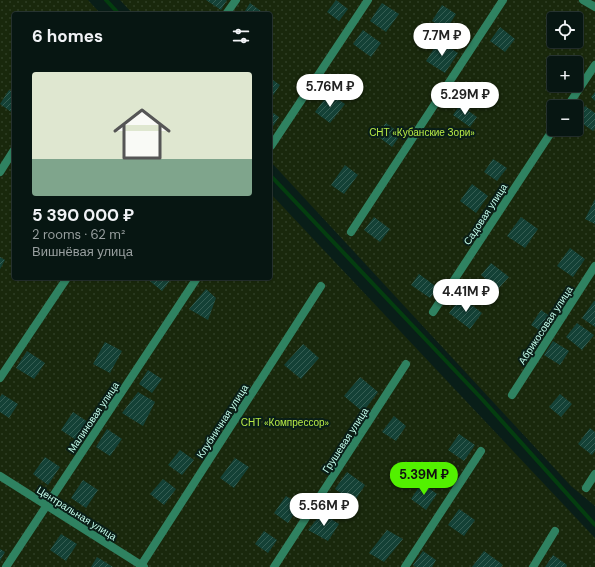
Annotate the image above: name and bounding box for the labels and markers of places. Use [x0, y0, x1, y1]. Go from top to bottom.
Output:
pin: 7.7M ₽ [409, 23, 475, 57]
pin: 5.76M ₽ [293, 74, 367, 108]
pin: 5.29M ₽ [428, 82, 502, 116]
pin: 4.41M ₽ [429, 279, 503, 313]
pin: 5.39M ₽ [387, 462, 461, 496]
pin: 5.56M ₽ [287, 493, 361, 527]

